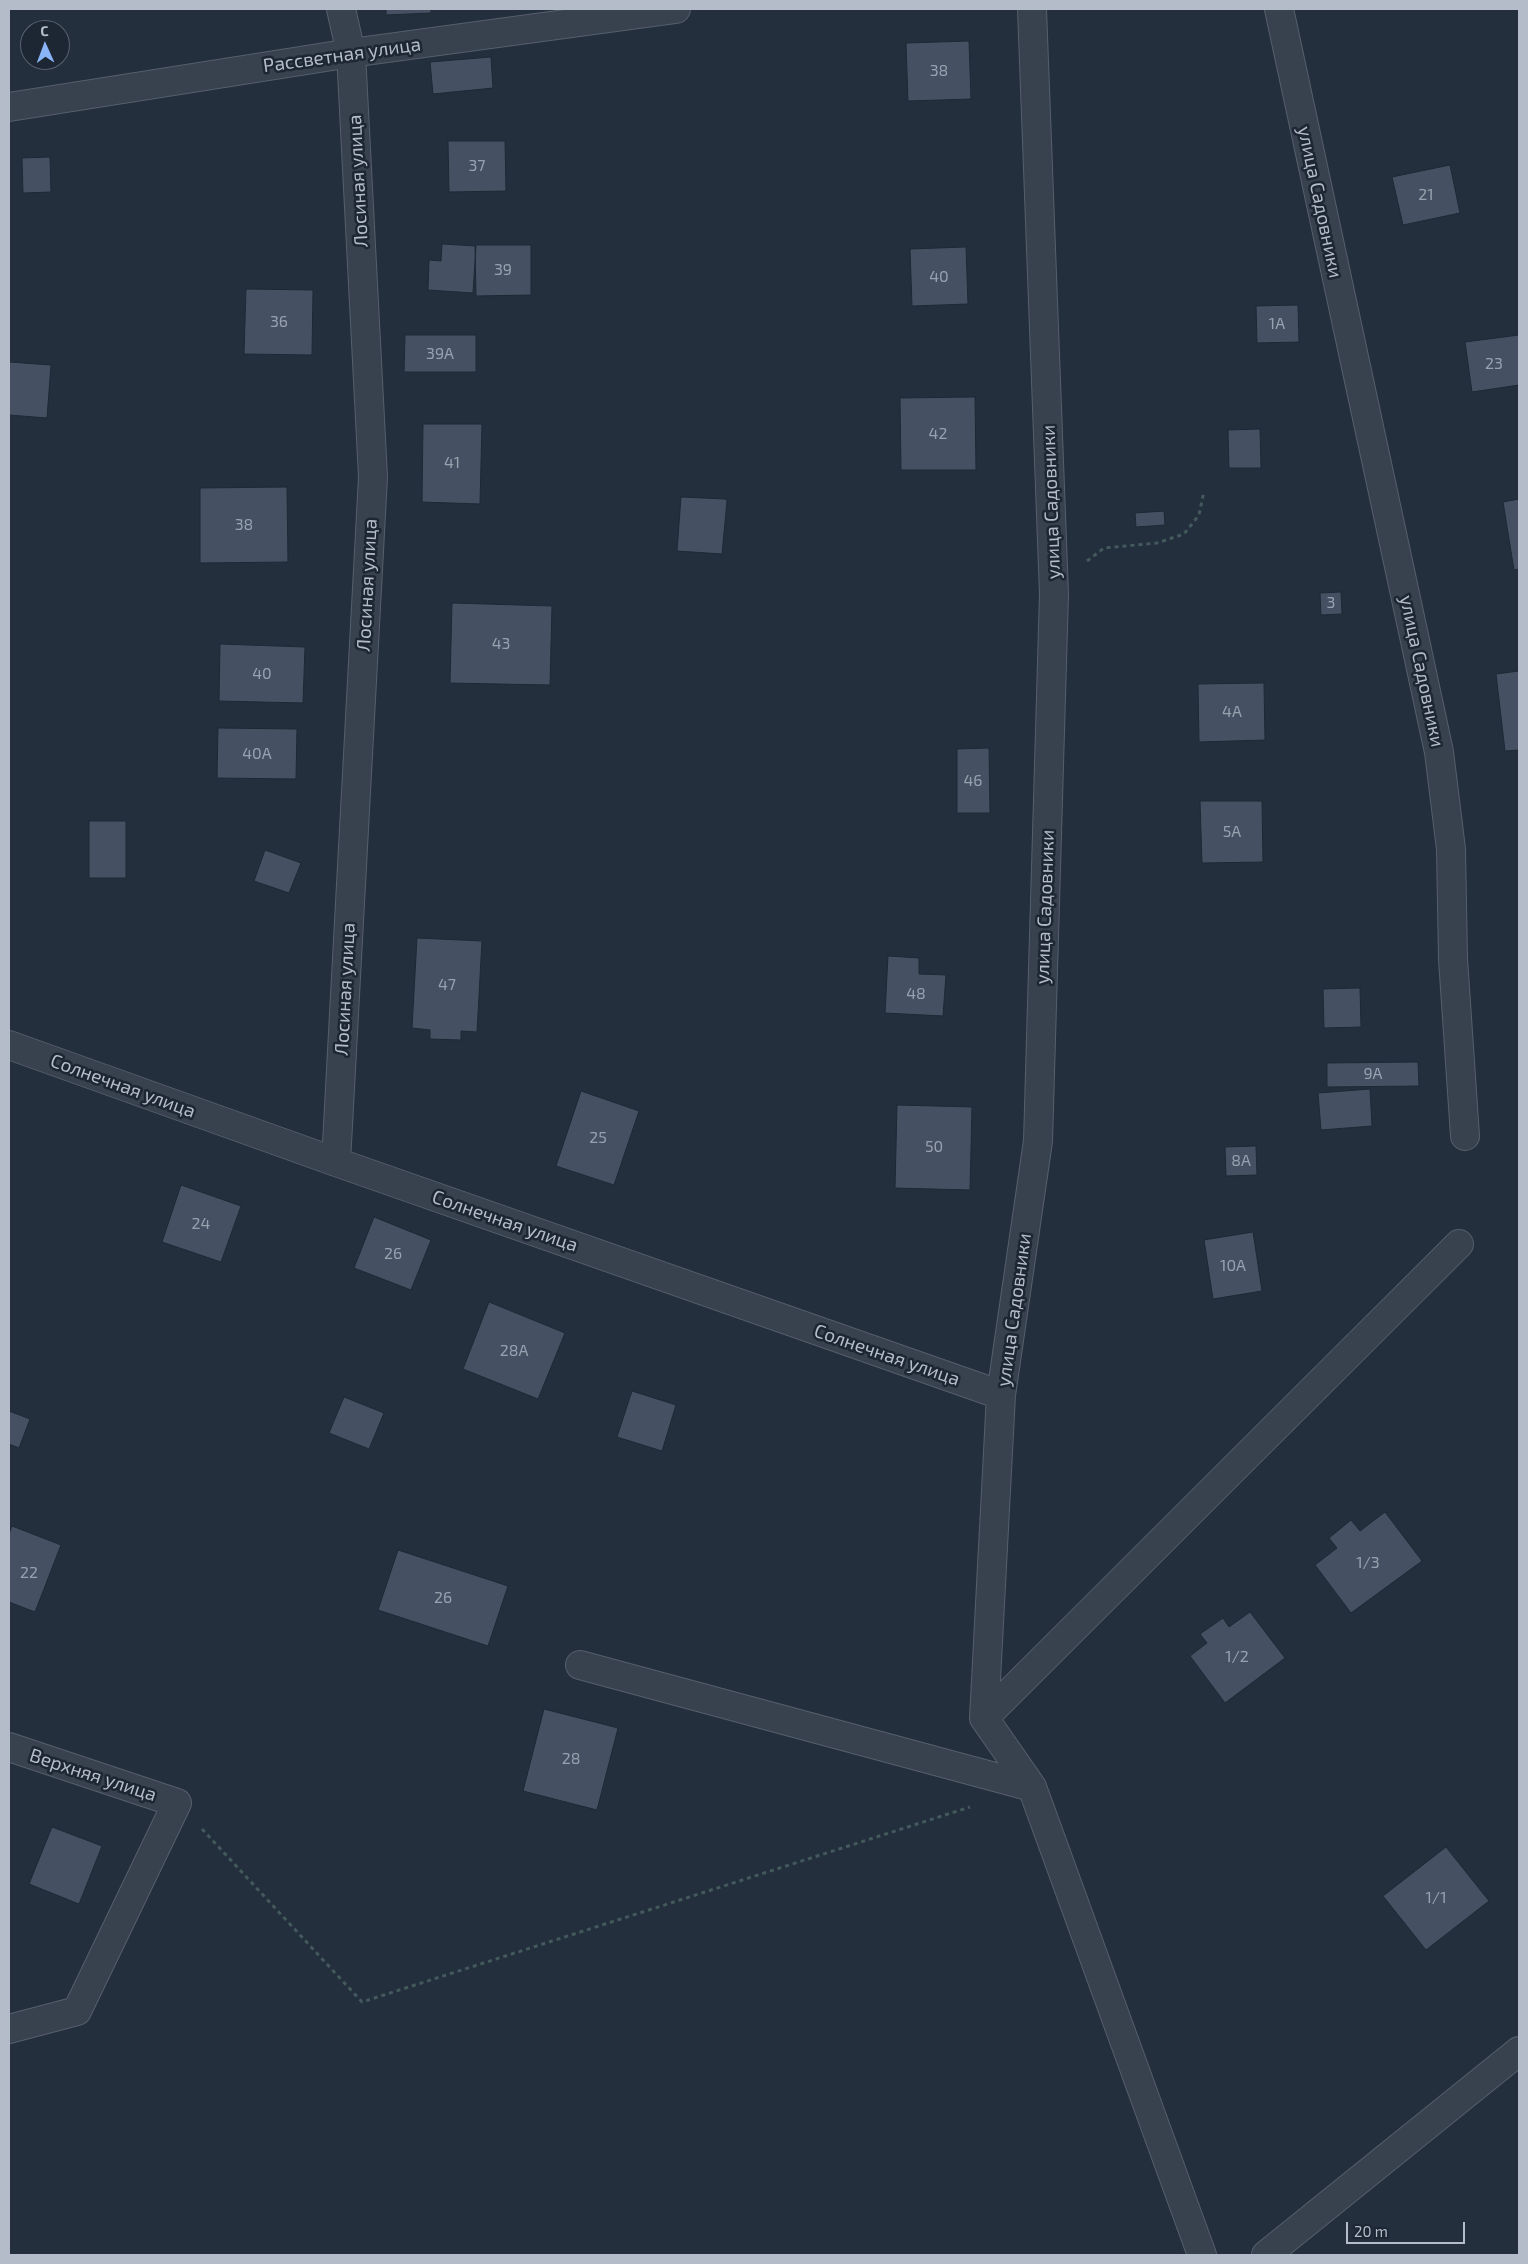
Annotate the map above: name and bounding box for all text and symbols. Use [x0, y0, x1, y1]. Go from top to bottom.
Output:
north arrow [20, 20, 70, 70]
text: С [40, 22, 49, 39]
street label: Рассветная улица [262, 33, 422, 77]
house number: 38 [930, 61, 948, 81]
street label: Лосиная улица [343, 114, 373, 248]
street label: улица Садовники [1293, 124, 1347, 280]
house number: 37 [468, 156, 486, 176]
house number: 21 [1418, 185, 1434, 205]
house number: 39 [494, 260, 512, 280]
house number: 40 [929, 267, 949, 287]
house number: 36 [270, 312, 288, 332]
house number: 1А [1269, 314, 1285, 334]
house number: 39А [426, 344, 454, 364]
house number: 23 [1485, 354, 1503, 374]
house number: 42 [929, 424, 947, 444]
street label: улица Садовники [1037, 424, 1065, 580]
house number: 41 [444, 453, 460, 473]
house number: 38 [235, 515, 253, 535]
street label: Лосиная улица [352, 518, 382, 652]
house number: 3 [1327, 593, 1335, 613]
street label: улица Садовники [1395, 593, 1449, 749]
house number: 43 [492, 634, 510, 654]
house number: 40 [252, 664, 272, 684]
house number: 4А [1222, 702, 1242, 722]
house number: 40А [242, 744, 272, 764]
house number: 46 [964, 771, 982, 791]
house number: 5А [1223, 822, 1241, 842]
street label: улица Садовники [1031, 829, 1059, 985]
street label: Лосиная улица [330, 922, 360, 1056]
house number: 47 [438, 975, 456, 995]
house number: 48 [906, 984, 926, 1004]
street label: Солнечная улица [47, 1049, 199, 1123]
house number: 9А [1363, 1064, 1383, 1084]
house number: 25 [589, 1128, 607, 1148]
house number: 50 [925, 1137, 943, 1157]
house number: 8А [1231, 1151, 1251, 1171]
street label: Солнечная улица [429, 1185, 581, 1257]
house number: 24 [192, 1214, 210, 1234]
street label: улица Садовники [992, 1232, 1036, 1388]
house number: 26 [384, 1244, 402, 1264]
house number: 10А [1220, 1256, 1246, 1276]
street label: Солнечная улица [811, 1319, 963, 1391]
house number: 28А [500, 1341, 528, 1361]
house number: 1/3 [1356, 1553, 1380, 1573]
house number: 22 [20, 1563, 38, 1583]
house number: 26 [434, 1588, 452, 1608]
house number: 1/2 [1225, 1647, 1249, 1667]
street label: Верхняя улица [27, 1744, 159, 1806]
house number: 28 [562, 1749, 580, 1769]
house number: 1/1 [1425, 1888, 1447, 1908]
scale bar [1348, 2212, 1467, 2244]
text: 20 m [1354, 2222, 1388, 2240]

